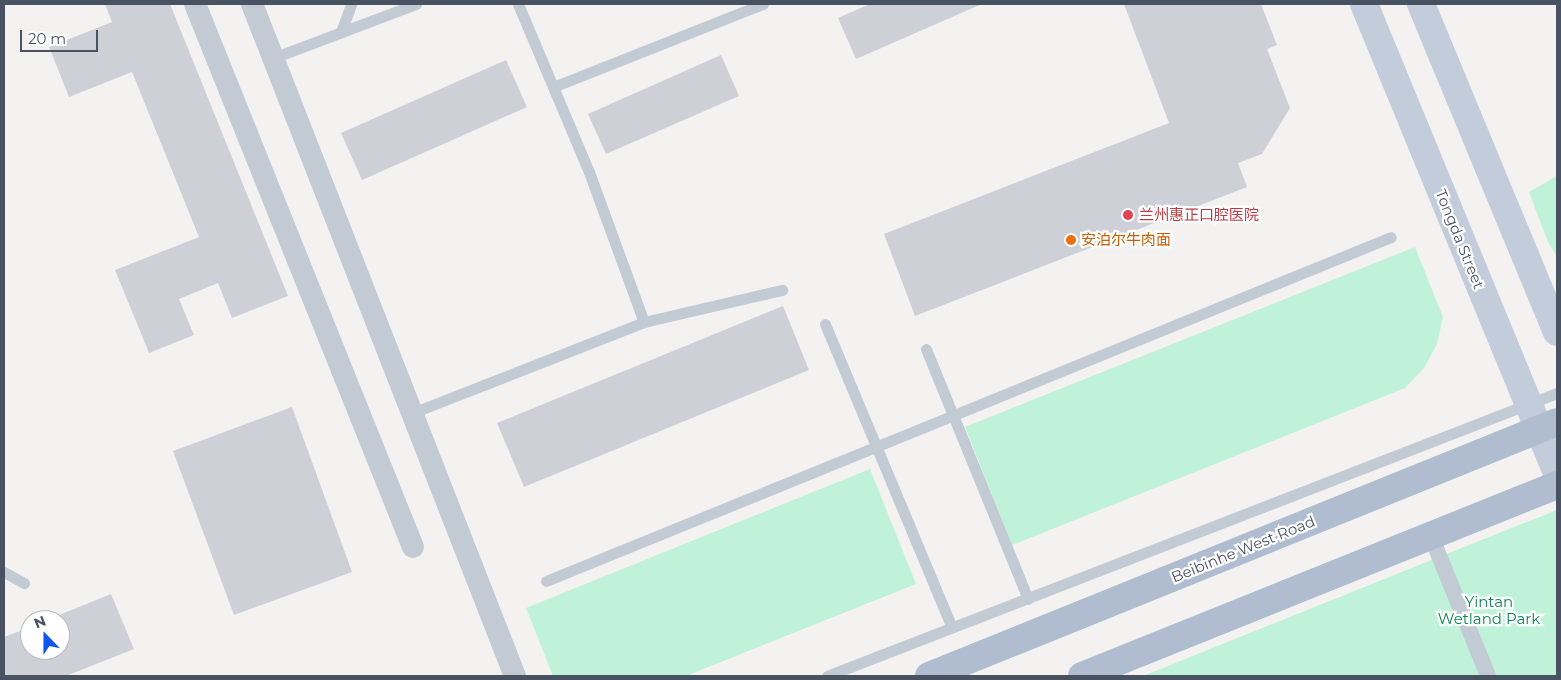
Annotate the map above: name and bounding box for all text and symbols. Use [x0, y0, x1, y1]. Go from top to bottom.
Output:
scale bar [22, 20, 100, 52]
text: 20 m [28, 29, 66, 48]
street label: Tongda Street [1432, 187, 1488, 291]
place label: 兰州惠正口腔医院 [1139, 206, 1259, 224]
marker: 兰州惠正口腔医院 [1121, 208, 1135, 222]
place label: 安泊尔牛肉面 [1081, 231, 1171, 249]
marker: 安泊尔牛肉面 [1065, 234, 1077, 246]
street label: Beibinhe West Road [1169, 512, 1317, 586]
park label: Yintan Wetland Park [1438, 592, 1540, 627]
north arrow [20, 610, 70, 660]
text: N [31, 612, 48, 632]

